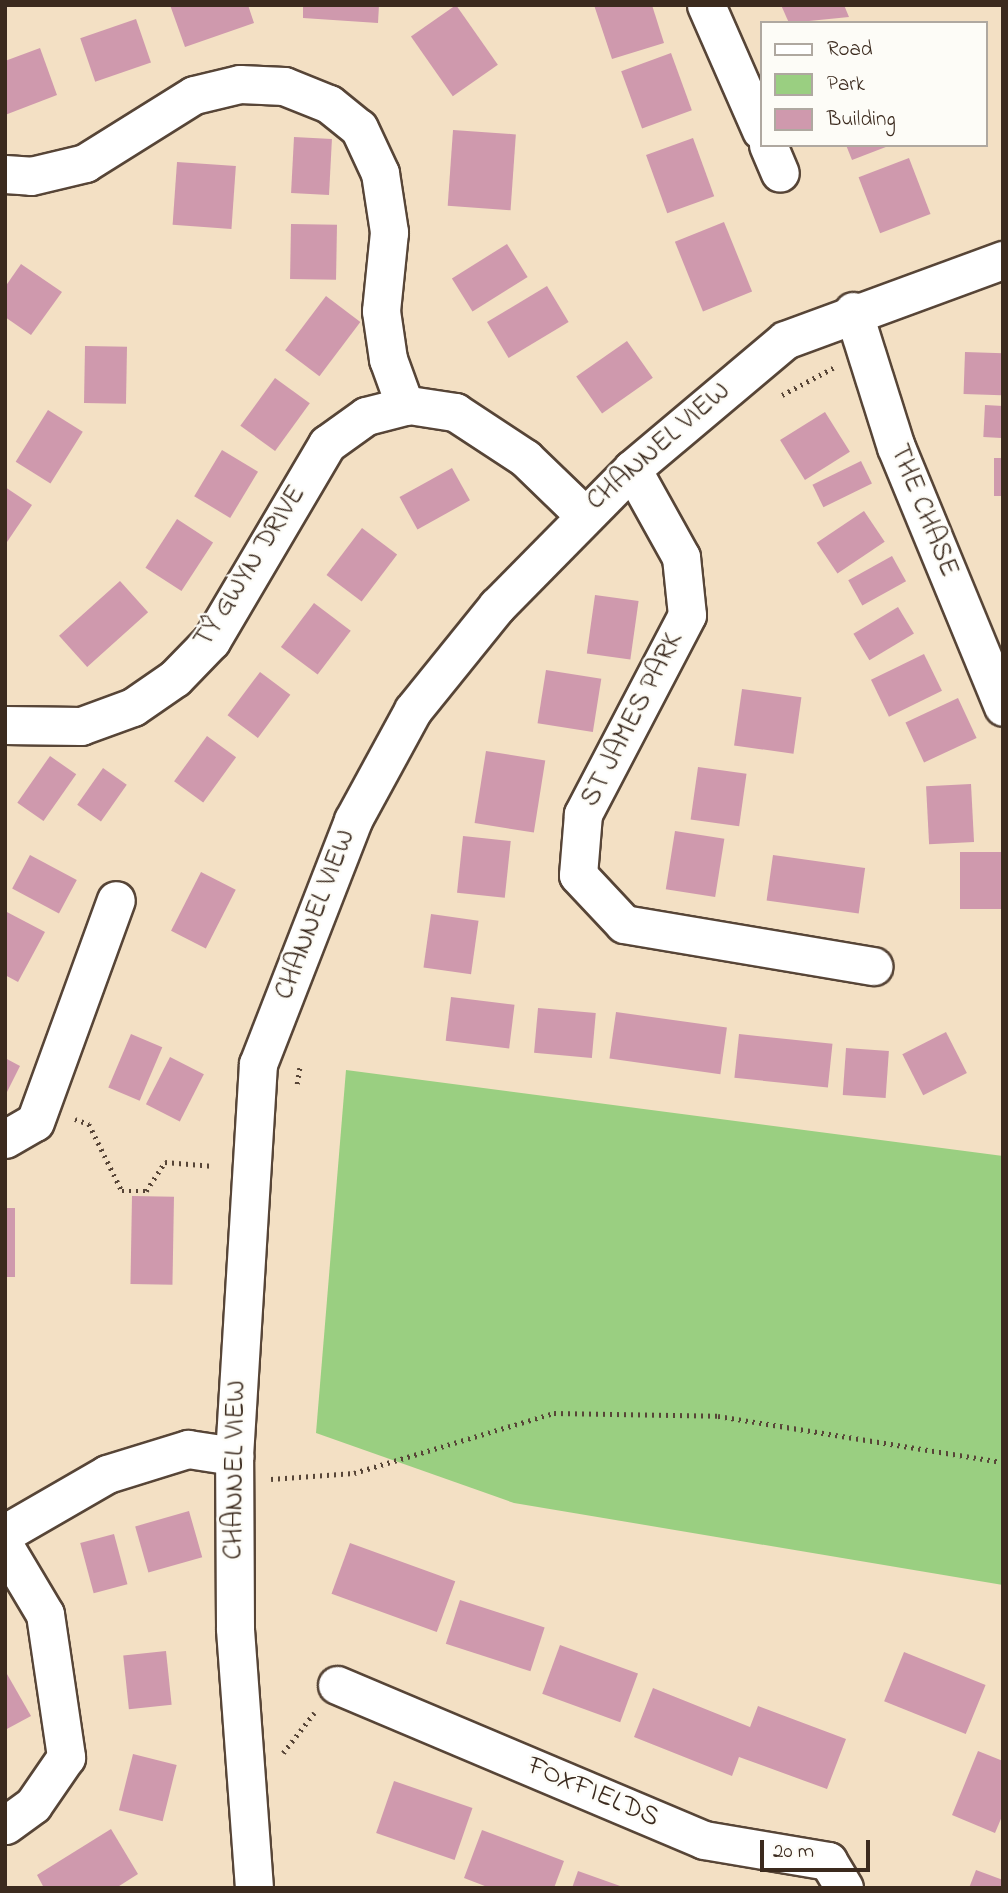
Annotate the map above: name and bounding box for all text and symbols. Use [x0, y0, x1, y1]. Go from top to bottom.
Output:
legend [760, 21, 987, 147]
text: Road [827, 35, 873, 65]
text: Park [827, 70, 865, 100]
text: Building [827, 105, 896, 135]
street label: CHANNEL VIEW [580, 375, 738, 519]
street label: THE CHASE [881, 440, 965, 582]
street label: TŶ GWYN DRIVE [188, 480, 314, 654]
street label: ST JAMES PARK [575, 627, 691, 813]
street label: CHANNEL VIEW [268, 825, 364, 1005]
street label: CHANNEL VIEW [218, 1380, 254, 1560]
street label: FOXFIELDS [522, 1750, 664, 1836]
scale bar [763, 1826, 873, 1870]
text: 20 m [773, 1837, 814, 1867]

